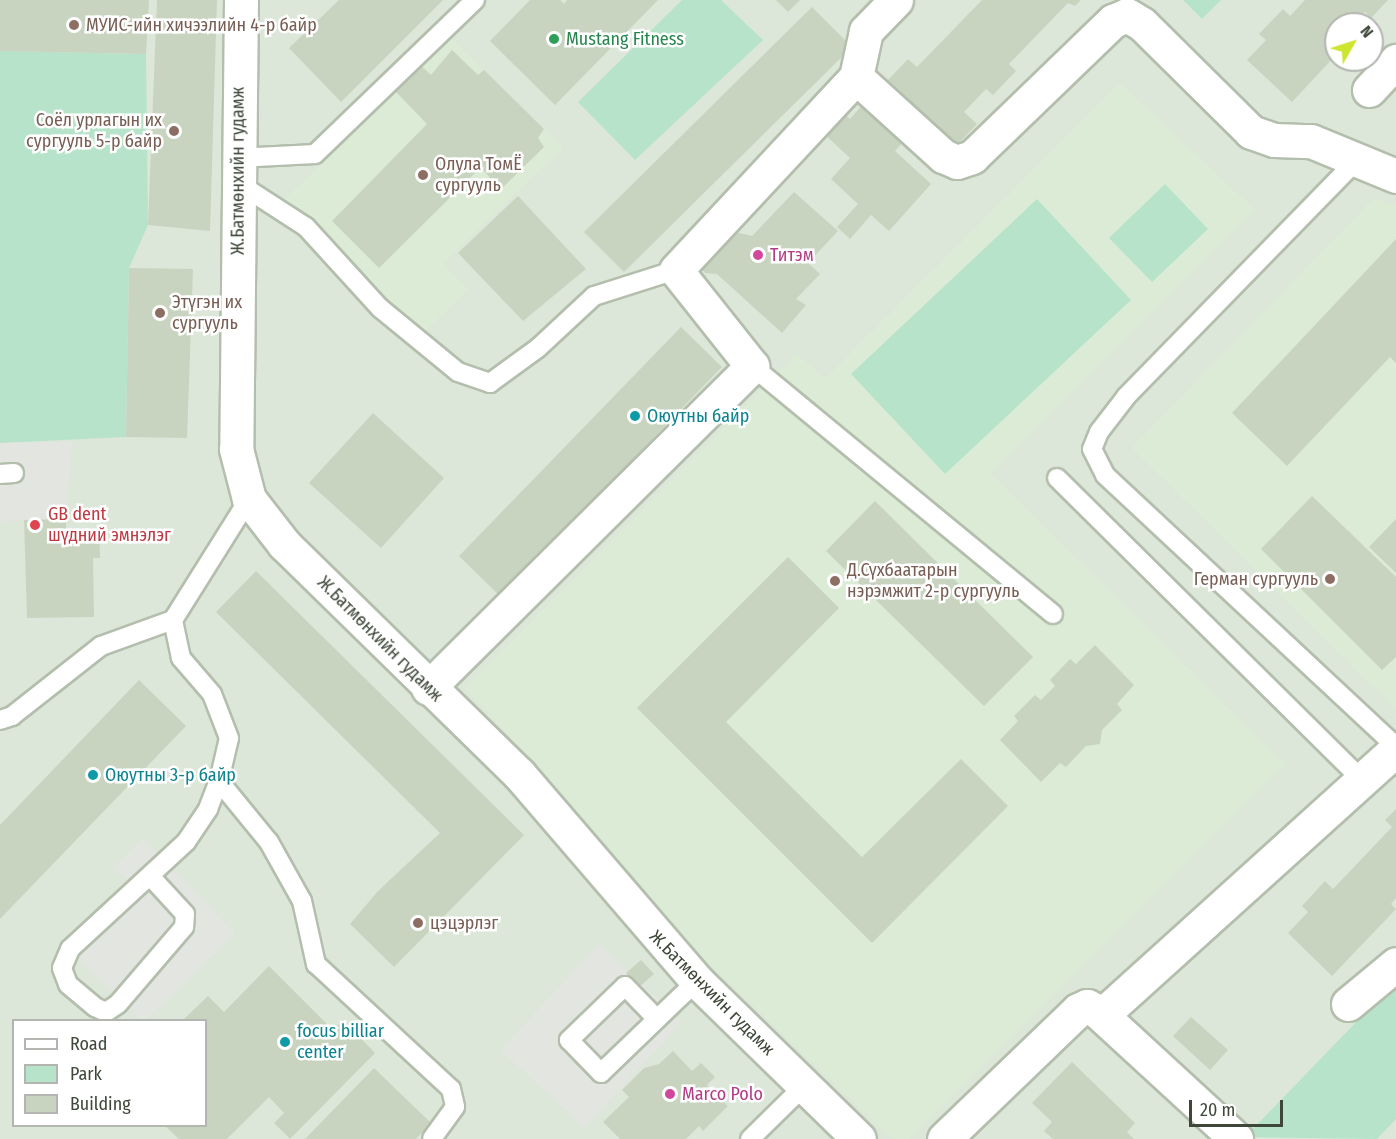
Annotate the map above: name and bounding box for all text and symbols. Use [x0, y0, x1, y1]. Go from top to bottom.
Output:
north arrow [1324, 12, 1384, 72]
place label: МУИС-ийн хичээлийн 4-р байр [86, 14, 317, 36]
marker: МУИС-ийн хичээлийн 4-р байр [67, 18, 81, 32]
text: N [1356, 22, 1377, 41]
place label: Mustang Fitness [566, 28, 684, 50]
marker: Mustang Fitness [547, 32, 561, 46]
street label: Ж.Батмөнхийн гудамж [227, 87, 249, 255]
place label: Соёл урлагын их сургууль 5-р байр [26, 110, 162, 152]
marker: Соёл урлагын их сургууль 5-р байр [167, 124, 181, 138]
place label: Олула ТомЁ сургууль [435, 154, 522, 196]
marker: Олула ТомЁ сургууль [416, 168, 430, 182]
place label: Титэм [770, 244, 814, 266]
marker: Титэм [751, 248, 765, 262]
place label: Этүгэн их сургууль [172, 292, 242, 334]
marker: Этүгэн их сургууль [153, 306, 167, 320]
place label: Оюутны байр [647, 405, 749, 427]
marker: Оюутны байр [628, 409, 642, 423]
place label: GB dent шүдний эмнэлэг [48, 504, 171, 546]
marker: GB dent шүдний эмнэлэг [26, 516, 44, 534]
place label: Д.Сүхбаатарын нэрэмжит 2-р сургууль [847, 560, 1019, 602]
place label: Герман сургууль [1194, 568, 1318, 590]
street label: Ж.Батмөнхийн гудамж [313, 572, 447, 706]
marker: Герман сургууль [1323, 572, 1337, 586]
marker: Д.Сүхбаатарын нэрэмжит 2-р сургууль [828, 574, 842, 588]
place label: Оюутны 3-р байр [105, 764, 236, 786]
marker: Оюутны 3-р байр [86, 768, 100, 782]
place label: цэцэрлэг [430, 912, 498, 934]
marker: цэцэрлэг [411, 916, 425, 930]
street label: Ж.Батмөнхийн гудамж [645, 926, 779, 1060]
legend [12, 1019, 207, 1127]
place label: focus billiar center [297, 1021, 384, 1064]
text: Road [70, 1033, 107, 1055]
marker: focus billiar center [278, 1035, 292, 1049]
text: Park [70, 1063, 102, 1085]
place label: Marco Polo [682, 1083, 763, 1105]
marker: Marco Polo [663, 1087, 677, 1101]
scale bar [1192, 1088, 1286, 1126]
text: Building [70, 1093, 131, 1115]
text: 20 m [1200, 1099, 1235, 1121]

